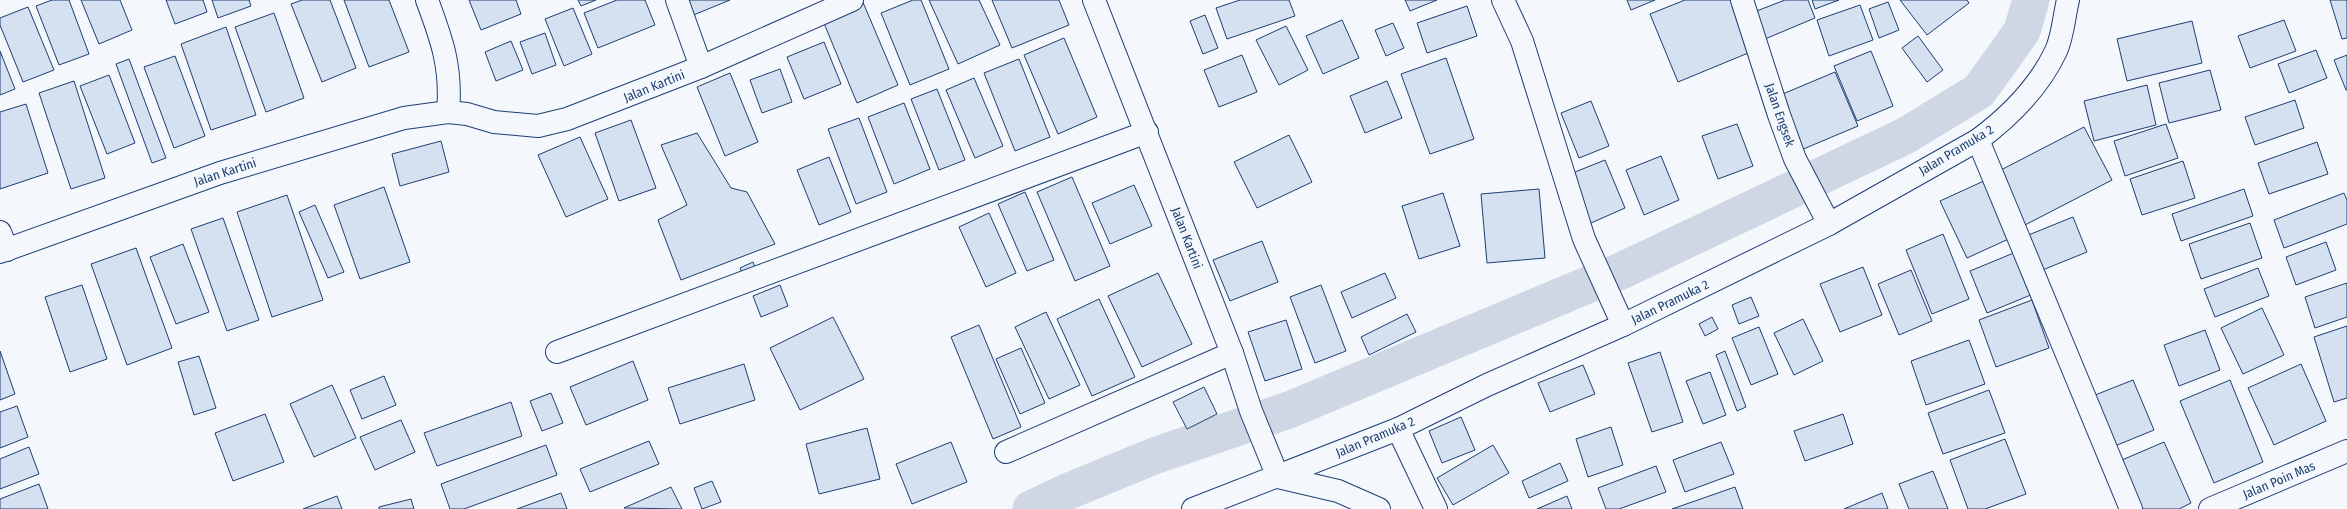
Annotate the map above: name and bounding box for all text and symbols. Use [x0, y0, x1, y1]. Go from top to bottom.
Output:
street label: Jalan Kartini [621, 67, 687, 105]
street label: Jalan Engsek [1762, 81, 1798, 150]
street label: Jalan Pramuka 2 [1916, 122, 1996, 178]
street label: Jalan Kartini [192, 155, 258, 189]
street label: Jalan Kartini [1168, 205, 1206, 271]
street label: Jalan Pramuka 2 [1629, 277, 1711, 327]
street label: Jalan Pramuka 2 [1333, 414, 1417, 460]
street label: Jalan Poin Mas [2241, 458, 2318, 502]

